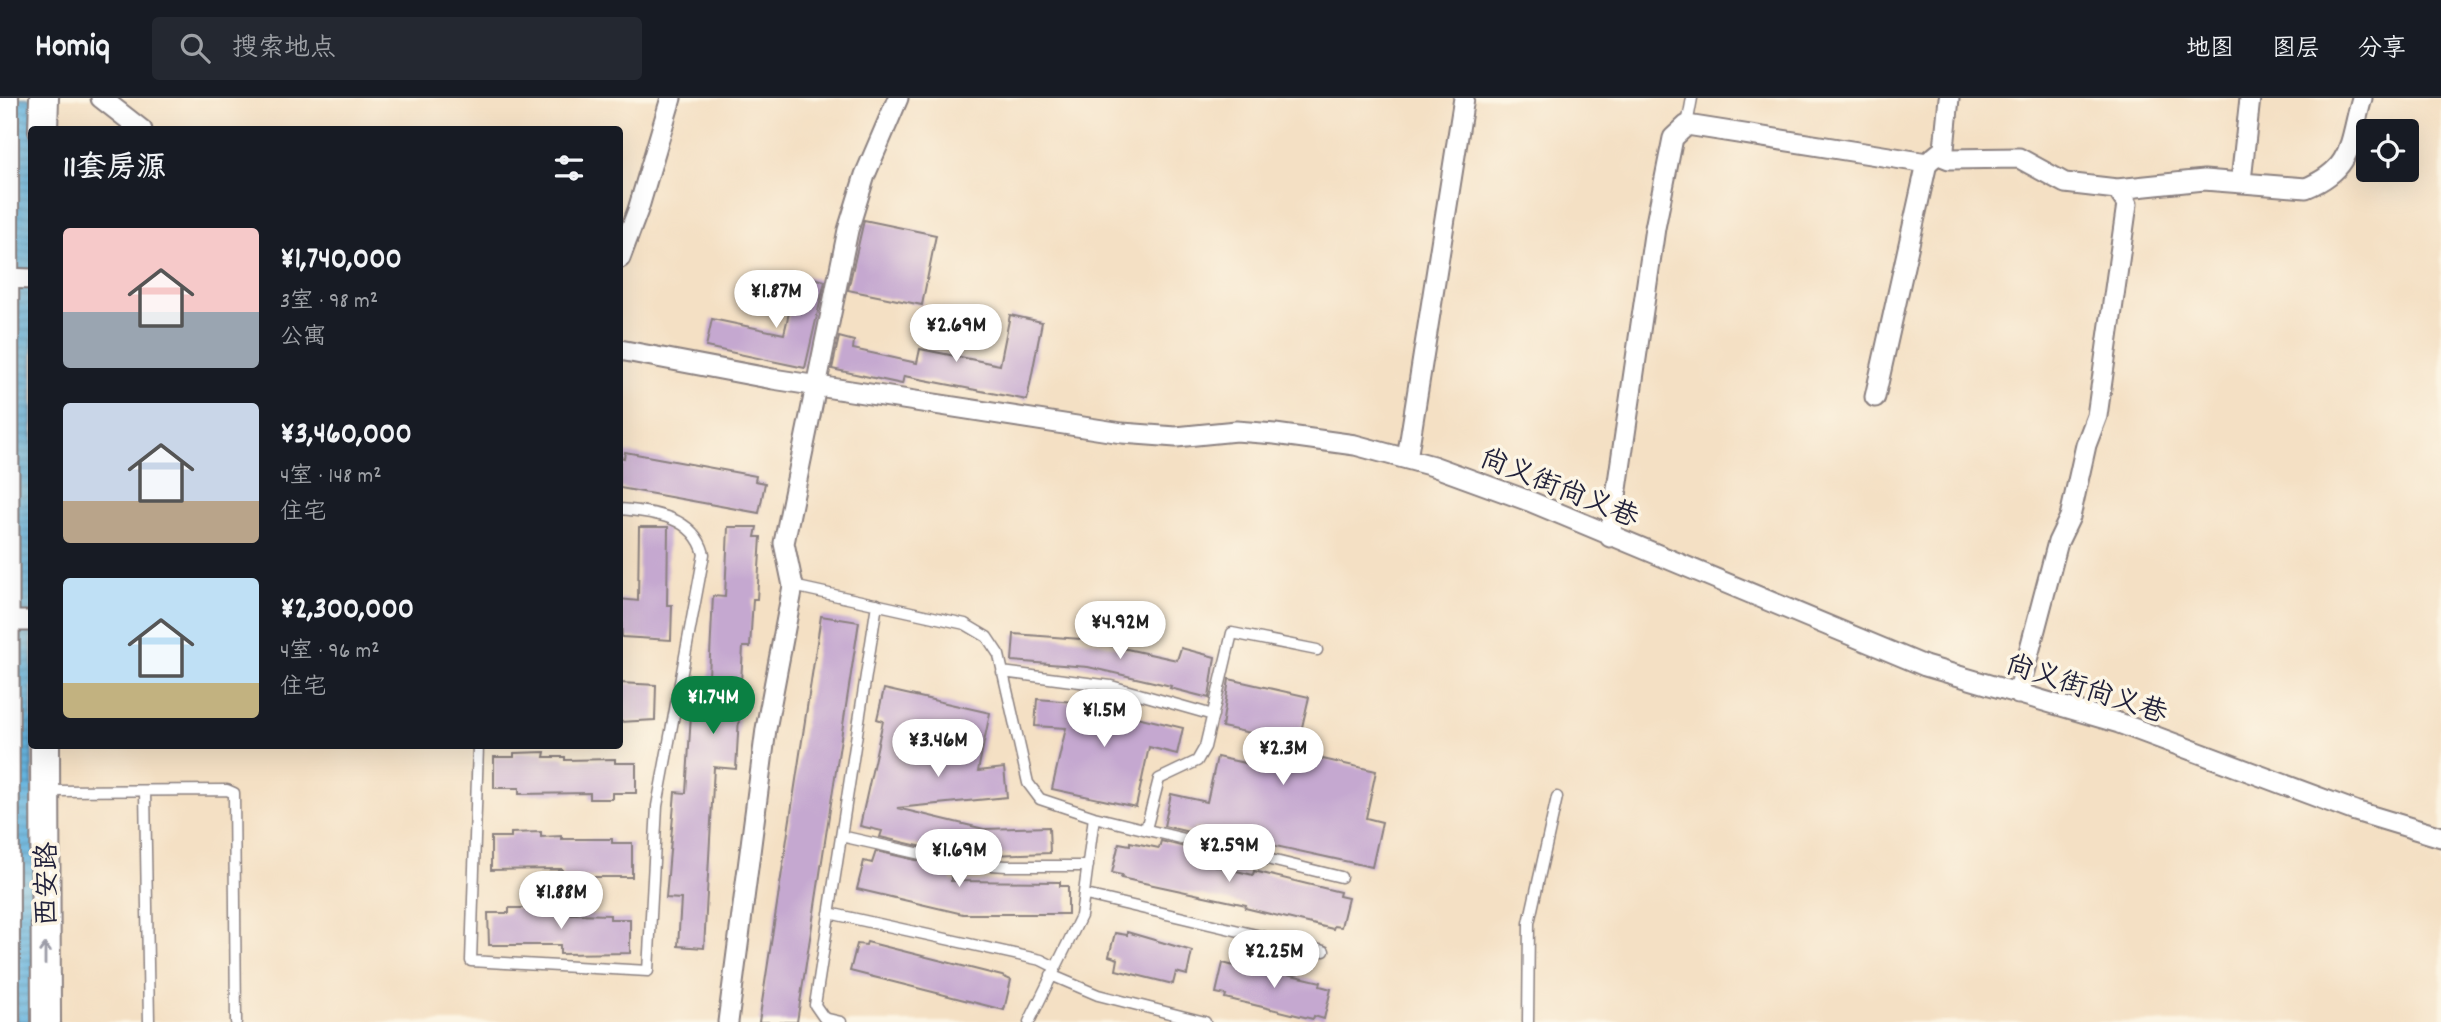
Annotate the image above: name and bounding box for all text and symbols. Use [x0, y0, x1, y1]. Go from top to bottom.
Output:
search box [152, 17, 642, 80]
text: Homiq [35, 25, 110, 72]
icon: search [176, 29, 214, 67]
text: 搜索地点 [232, 31, 336, 68]
text: 地图 [2186, 33, 2234, 67]
text: 图层 [2272, 33, 2320, 67]
text: 分享 [2358, 33, 2406, 67]
map controls [2356, 119, 2419, 182]
button: locate [2356, 119, 2419, 182]
text: 11套房源 [63, 149, 166, 192]
icon: filters [550, 149, 588, 187]
text: ¥1,740,000 [280, 240, 402, 283]
icon: home [119, 256, 203, 340]
pin: ¥1.87M [719, 271, 833, 330]
text: ¥1.87M [750, 276, 802, 309]
text: 3室 · 98 m² [280, 286, 378, 319]
pin: ¥2.69M [899, 304, 1013, 364]
text: ¥2.69M [926, 310, 986, 343]
text: 公寓 [280, 322, 326, 355]
text: ¥3,460,000 [280, 415, 412, 458]
icon: home [119, 431, 203, 515]
street label: 尚义街尚义巷 [1473, 441, 1644, 541]
text: 4室 · 148 m² [280, 461, 382, 494]
text: 住宅 [280, 497, 326, 530]
text: ¥2,300,000 [280, 590, 414, 633]
pin: ¥4.92M [1063, 602, 1177, 661]
icon: home [119, 606, 203, 690]
text: ¥4.92M [1091, 607, 1149, 640]
text: 4室 · 96 m² [280, 636, 380, 669]
street label: 尚义街尚义巷 [1999, 647, 2172, 737]
text: 住宅 [280, 672, 326, 705]
pin: ¥1.74M [656, 676, 770, 736]
text: ¥1.74M [687, 682, 739, 715]
pin: ¥1.5M [1055, 690, 1153, 749]
text: ¥1.5M [1082, 695, 1126, 728]
pin: ¥3.46M [881, 720, 995, 779]
text: ¥3.46M [908, 725, 968, 758]
pin: ¥2.3M [1234, 728, 1332, 787]
text: ¥2.3M [1259, 733, 1307, 766]
pin: ¥2.59M [1172, 824, 1286, 884]
pin: ¥1.69M [902, 830, 1016, 889]
text: ¥2.59M [1199, 830, 1259, 863]
text: ¥1.69M [931, 835, 987, 868]
street label: 西安路 [30, 842, 70, 926]
pin: ¥1.88M [504, 872, 618, 931]
text: ¥1.88M [535, 877, 587, 910]
pin: ¥2.25M [1217, 930, 1331, 990]
text: ¥2.25M [1244, 936, 1304, 969]
one-way arrow [38, 943, 52, 966]

